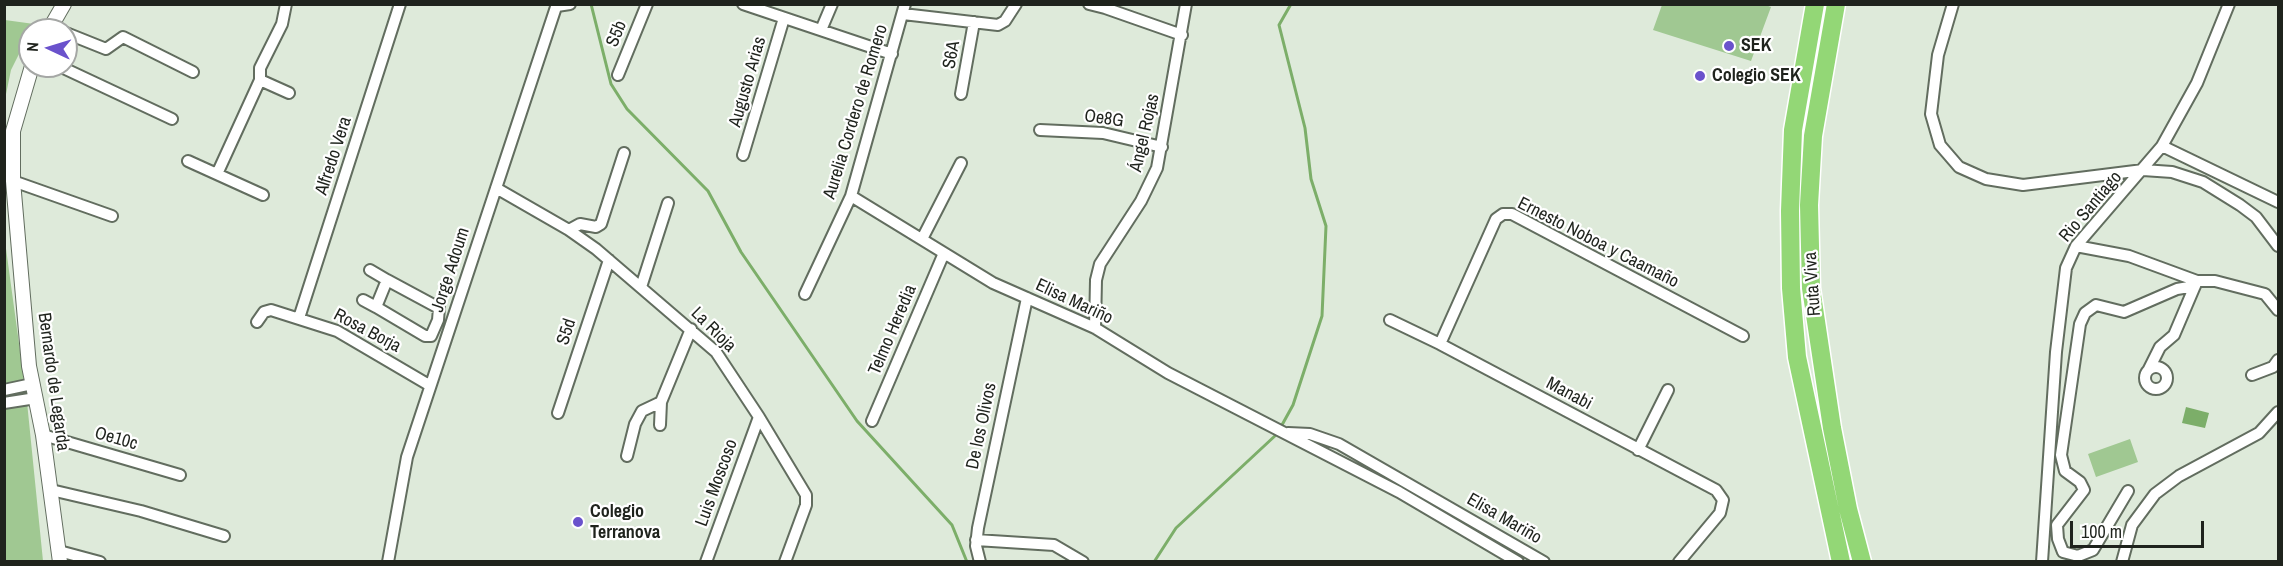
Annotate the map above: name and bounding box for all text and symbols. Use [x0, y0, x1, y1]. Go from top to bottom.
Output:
north arrow [18, 18, 78, 78]
street label: S5b [602, 18, 632, 50]
street label: Aurelia Cordero de Romero [819, 22, 893, 202]
street label: Augusto Arias [725, 34, 771, 130]
place label: SEK [1741, 35, 1771, 57]
street label: S6A [939, 39, 965, 71]
marker: SEK [1722, 39, 1736, 53]
text: N [21, 41, 43, 52]
place label: Colegio SEK [1712, 65, 1801, 87]
marker: Colegio SEK [1693, 69, 1707, 83]
street label: Ángel Rojas [1126, 92, 1164, 174]
street label: Oe8G [1083, 106, 1125, 132]
street label: Alfredo Vera [311, 114, 357, 198]
street label: Rio Santiago [2055, 167, 2127, 247]
street label: Ernesto Noboa y Caamaño [1514, 193, 1682, 293]
street label: Jorge Adoum [427, 225, 475, 315]
street label: Ruta Viva [1800, 251, 1826, 317]
street label: Elisa Mariño [1032, 275, 1116, 329]
street label: Telmo Heredia [864, 282, 922, 378]
street label: La Rioja [686, 303, 740, 357]
street label: Rosa Borja [330, 304, 404, 358]
street label: Bernardo de Legarda [33, 311, 73, 453]
street label: S5d [553, 316, 581, 348]
street label: Manabi [1542, 373, 1596, 415]
street label: De los Olivos [962, 381, 1002, 471]
street label: Oe10c [92, 423, 140, 455]
street label: Luis Moscoso [691, 437, 743, 529]
street label: Elisa Mariño [1463, 489, 1545, 549]
place label: Colegio Terranova [590, 501, 660, 544]
scale bar [2073, 509, 2206, 547]
marker: Colegio Terranova [571, 515, 585, 529]
text: 100 m [2081, 519, 2122, 544]

